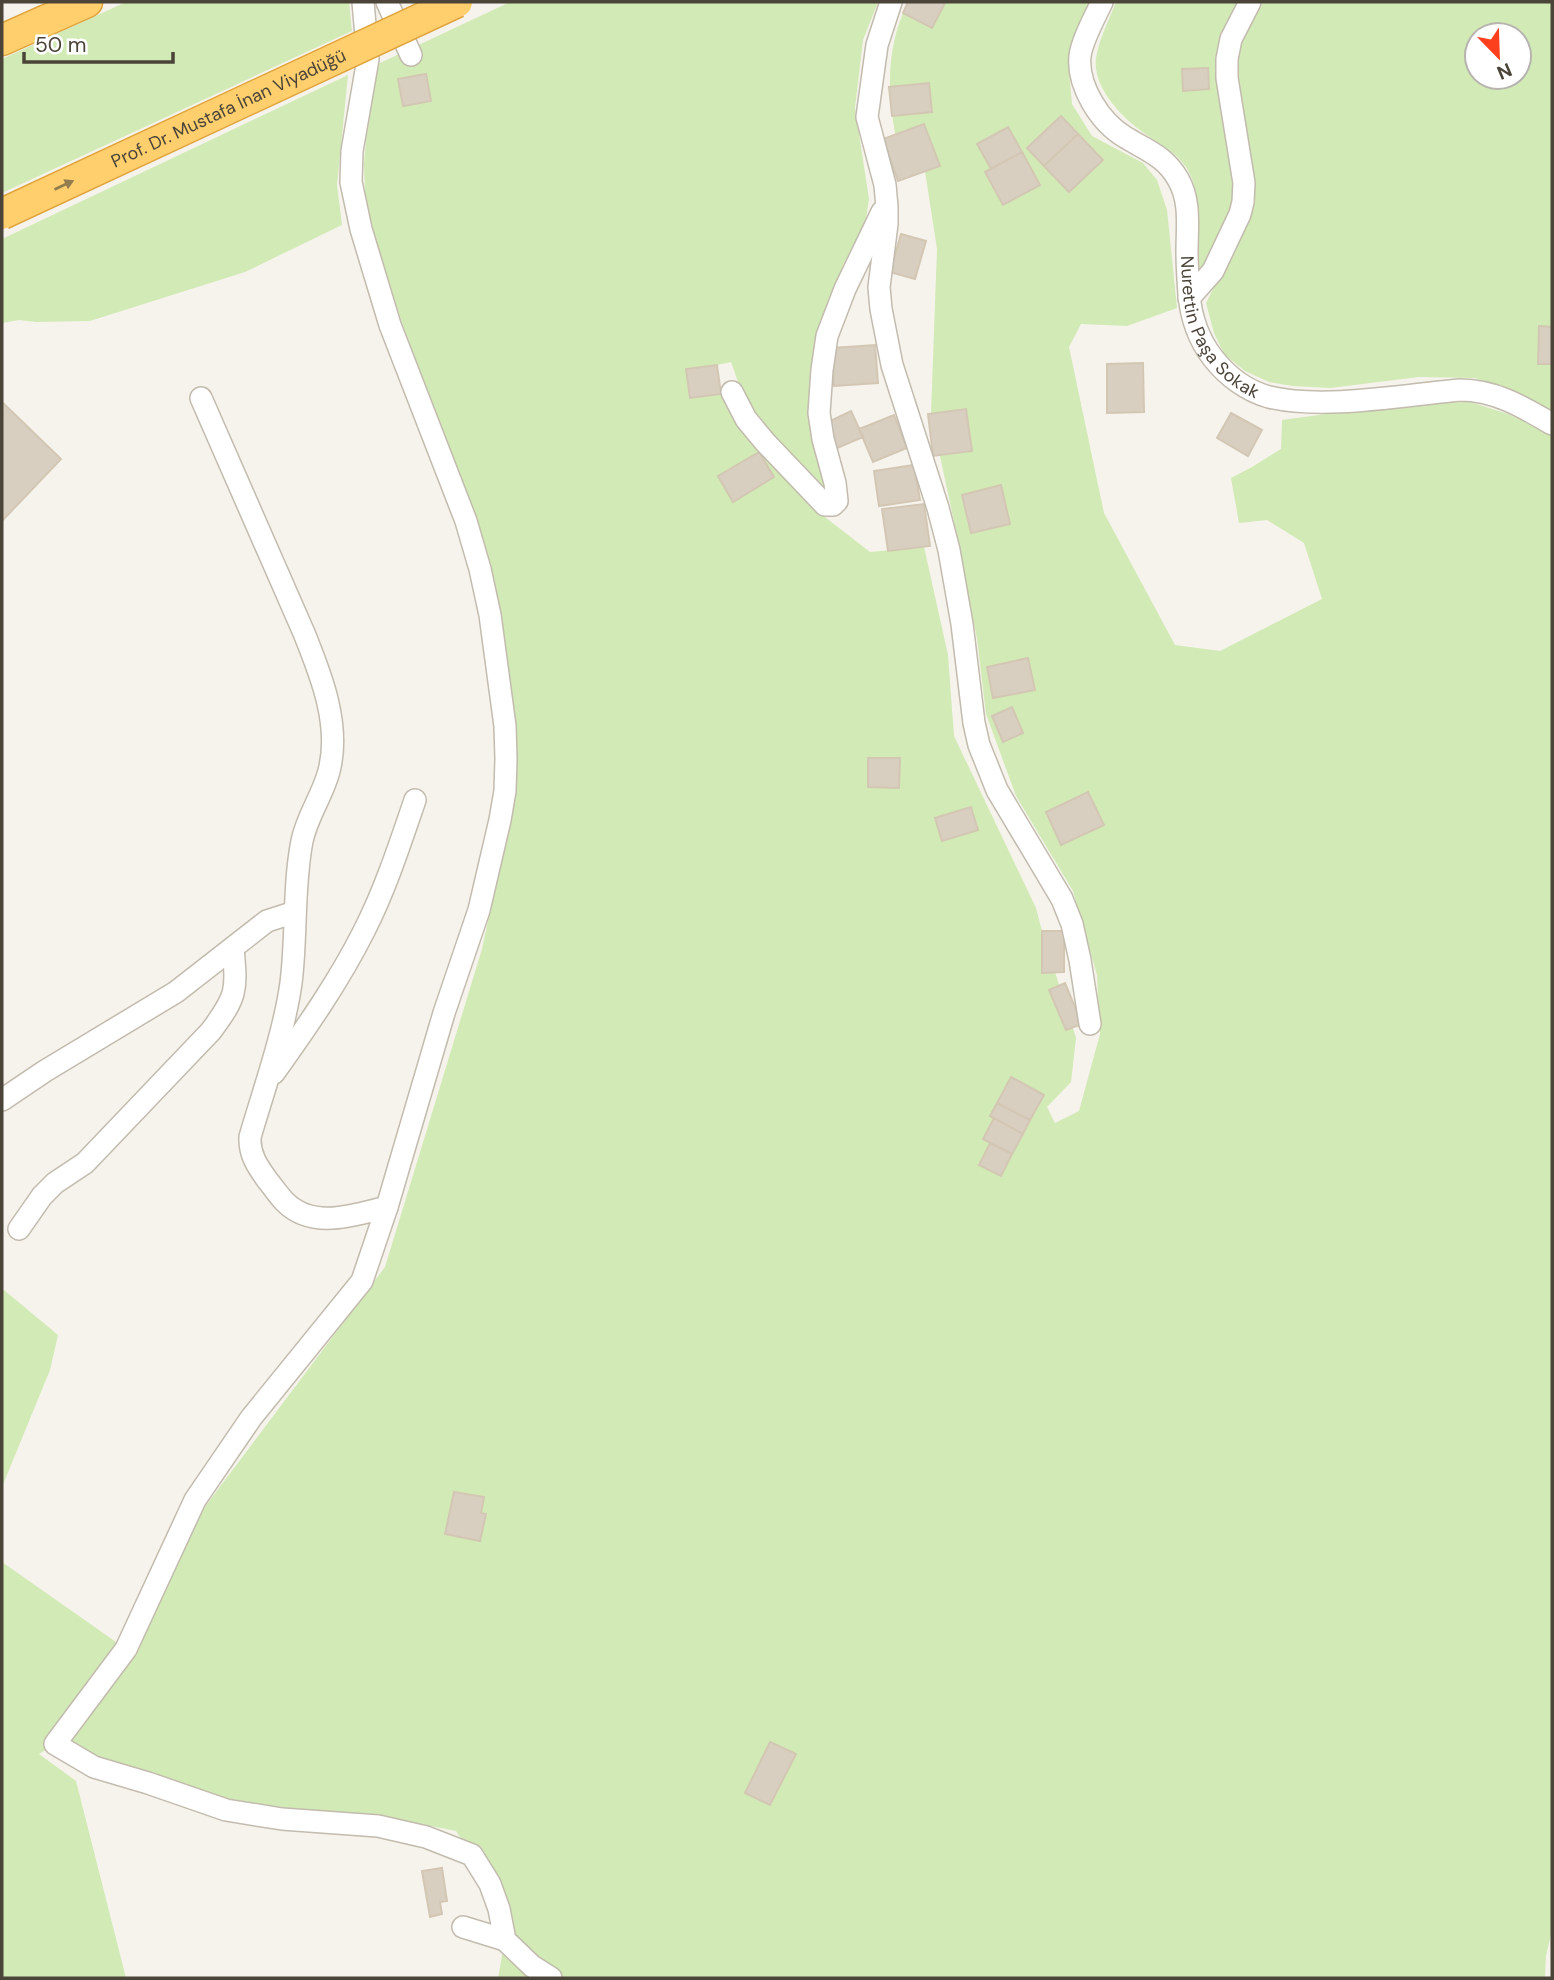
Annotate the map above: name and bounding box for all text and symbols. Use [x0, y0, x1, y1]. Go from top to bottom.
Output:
scale bar [24, 21, 173, 65]
north arrow [1463, 21, 1533, 91]
text: 50 m [35, 31, 86, 59]
street label: Prof. Dr. Mustafa İnan Viyadüğü [107, 43, 350, 173]
text: N [1493, 57, 1516, 85]
one-way arrow [54, 179, 74, 191]
street label: Nurettin Paşa Sokak [1175, 256, 1263, 404]

